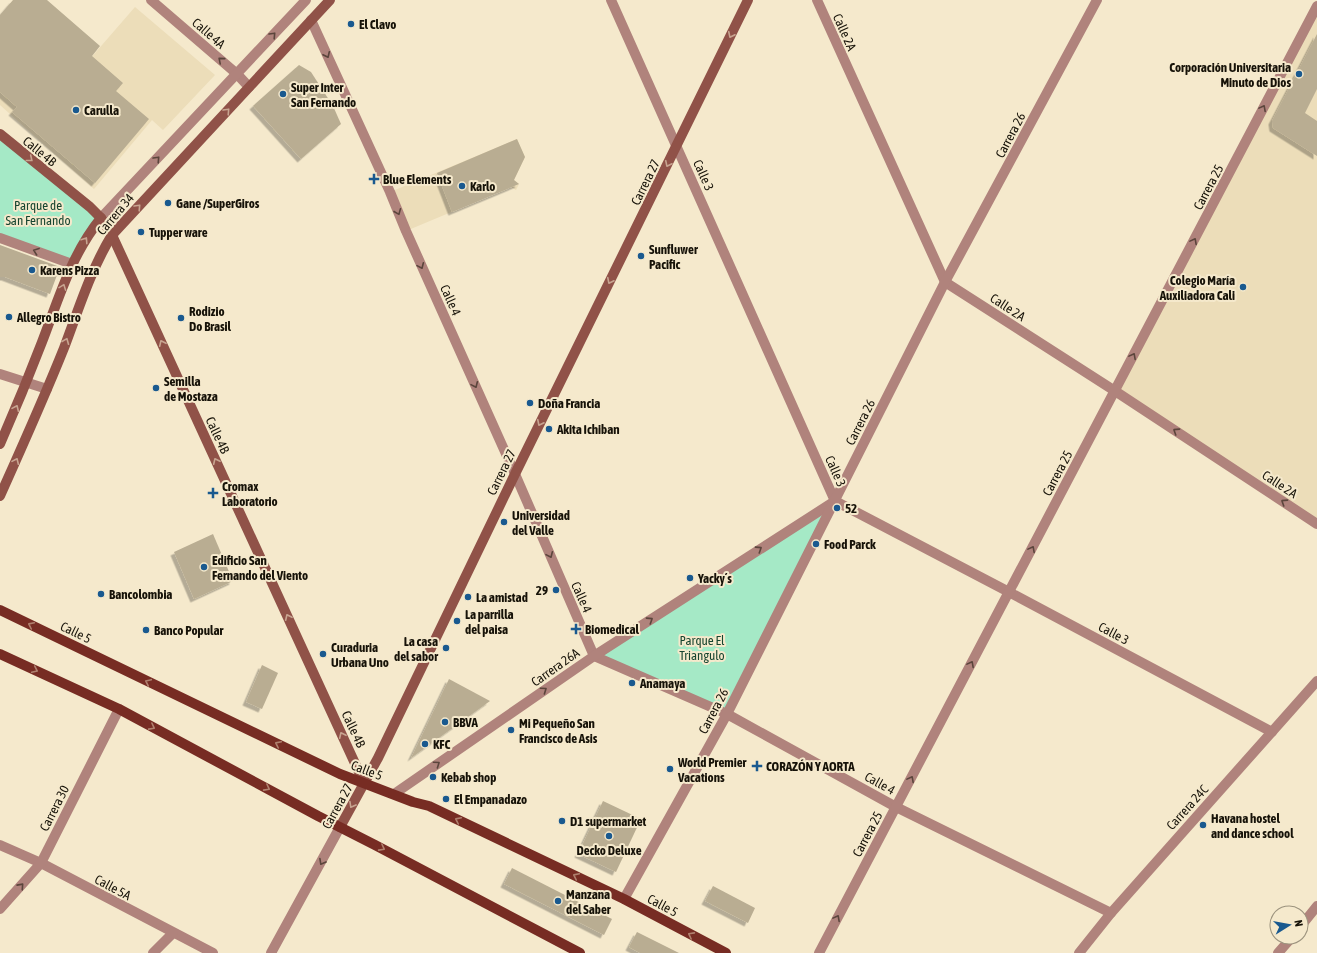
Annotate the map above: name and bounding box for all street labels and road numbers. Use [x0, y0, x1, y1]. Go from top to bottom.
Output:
street label: Calle 2A [830, 11, 860, 54]
street label: Calle 4A [189, 15, 229, 52]
street label: Carrera 26 [992, 110, 1029, 160]
street label: Calle 4B [20, 133, 60, 170]
street label: Carrera 27 [628, 157, 663, 208]
street label: Calle 3 [690, 157, 717, 193]
street label: Carrera 25 [1190, 162, 1227, 212]
street label: Carrera 34 [94, 191, 137, 238]
street label: Calle 4 [437, 282, 464, 318]
street label: Calle 2A [987, 291, 1029, 325]
street label: Carrera 26 [843, 397, 878, 448]
street label: Calle 4B [203, 415, 233, 457]
street label: Carrera 27 [484, 447, 519, 498]
street label: Carrera 25 [1039, 448, 1076, 498]
street label: Calle 3 [822, 453, 849, 489]
street label: Calle 2A [1259, 468, 1301, 502]
street label: Calle 4 [568, 579, 595, 615]
street label: Calle 5 [58, 619, 94, 646]
street label: Calle 3 [1096, 619, 1132, 648]
street label: Carrera 26A [528, 645, 583, 689]
street label: Carrera 26 [695, 686, 732, 736]
street label: Calle 4B [339, 709, 369, 751]
street label: Calle 5 [349, 758, 385, 783]
street label: Calle 4 [862, 769, 898, 798]
street label: Carrera 27 [319, 781, 356, 831]
street label: Carrera 24C [1163, 782, 1211, 833]
street label: Carrera 30 [37, 783, 72, 834]
street label: Carrera 25 [849, 809, 886, 859]
street label: Calle 5A [92, 872, 134, 903]
street label: Calle 5 [645, 891, 681, 920]

